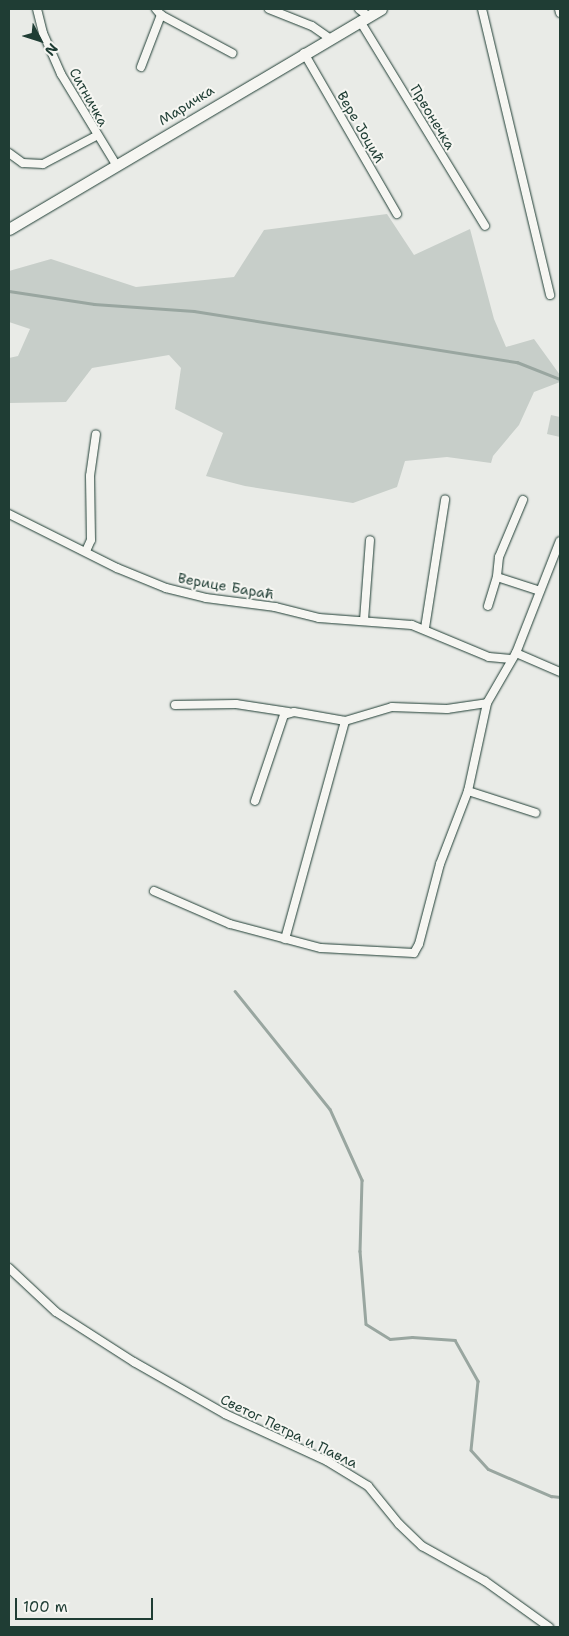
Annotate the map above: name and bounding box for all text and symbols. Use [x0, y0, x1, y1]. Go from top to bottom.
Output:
north arrow [15, 15, 65, 65]
text: N [41, 40, 62, 60]
street label: Ситничка [66, 65, 112, 129]
street label: Маричка [155, 81, 217, 129]
street label: Првонечка [407, 82, 459, 152]
street label: Вере Јоцић [334, 88, 388, 166]
street label: Верице Бараћ [177, 569, 275, 603]
street label: Светог Петра и Павла [218, 1390, 360, 1472]
scale bar [18, 1588, 155, 1620]
text: 100 m [23, 1597, 68, 1617]

